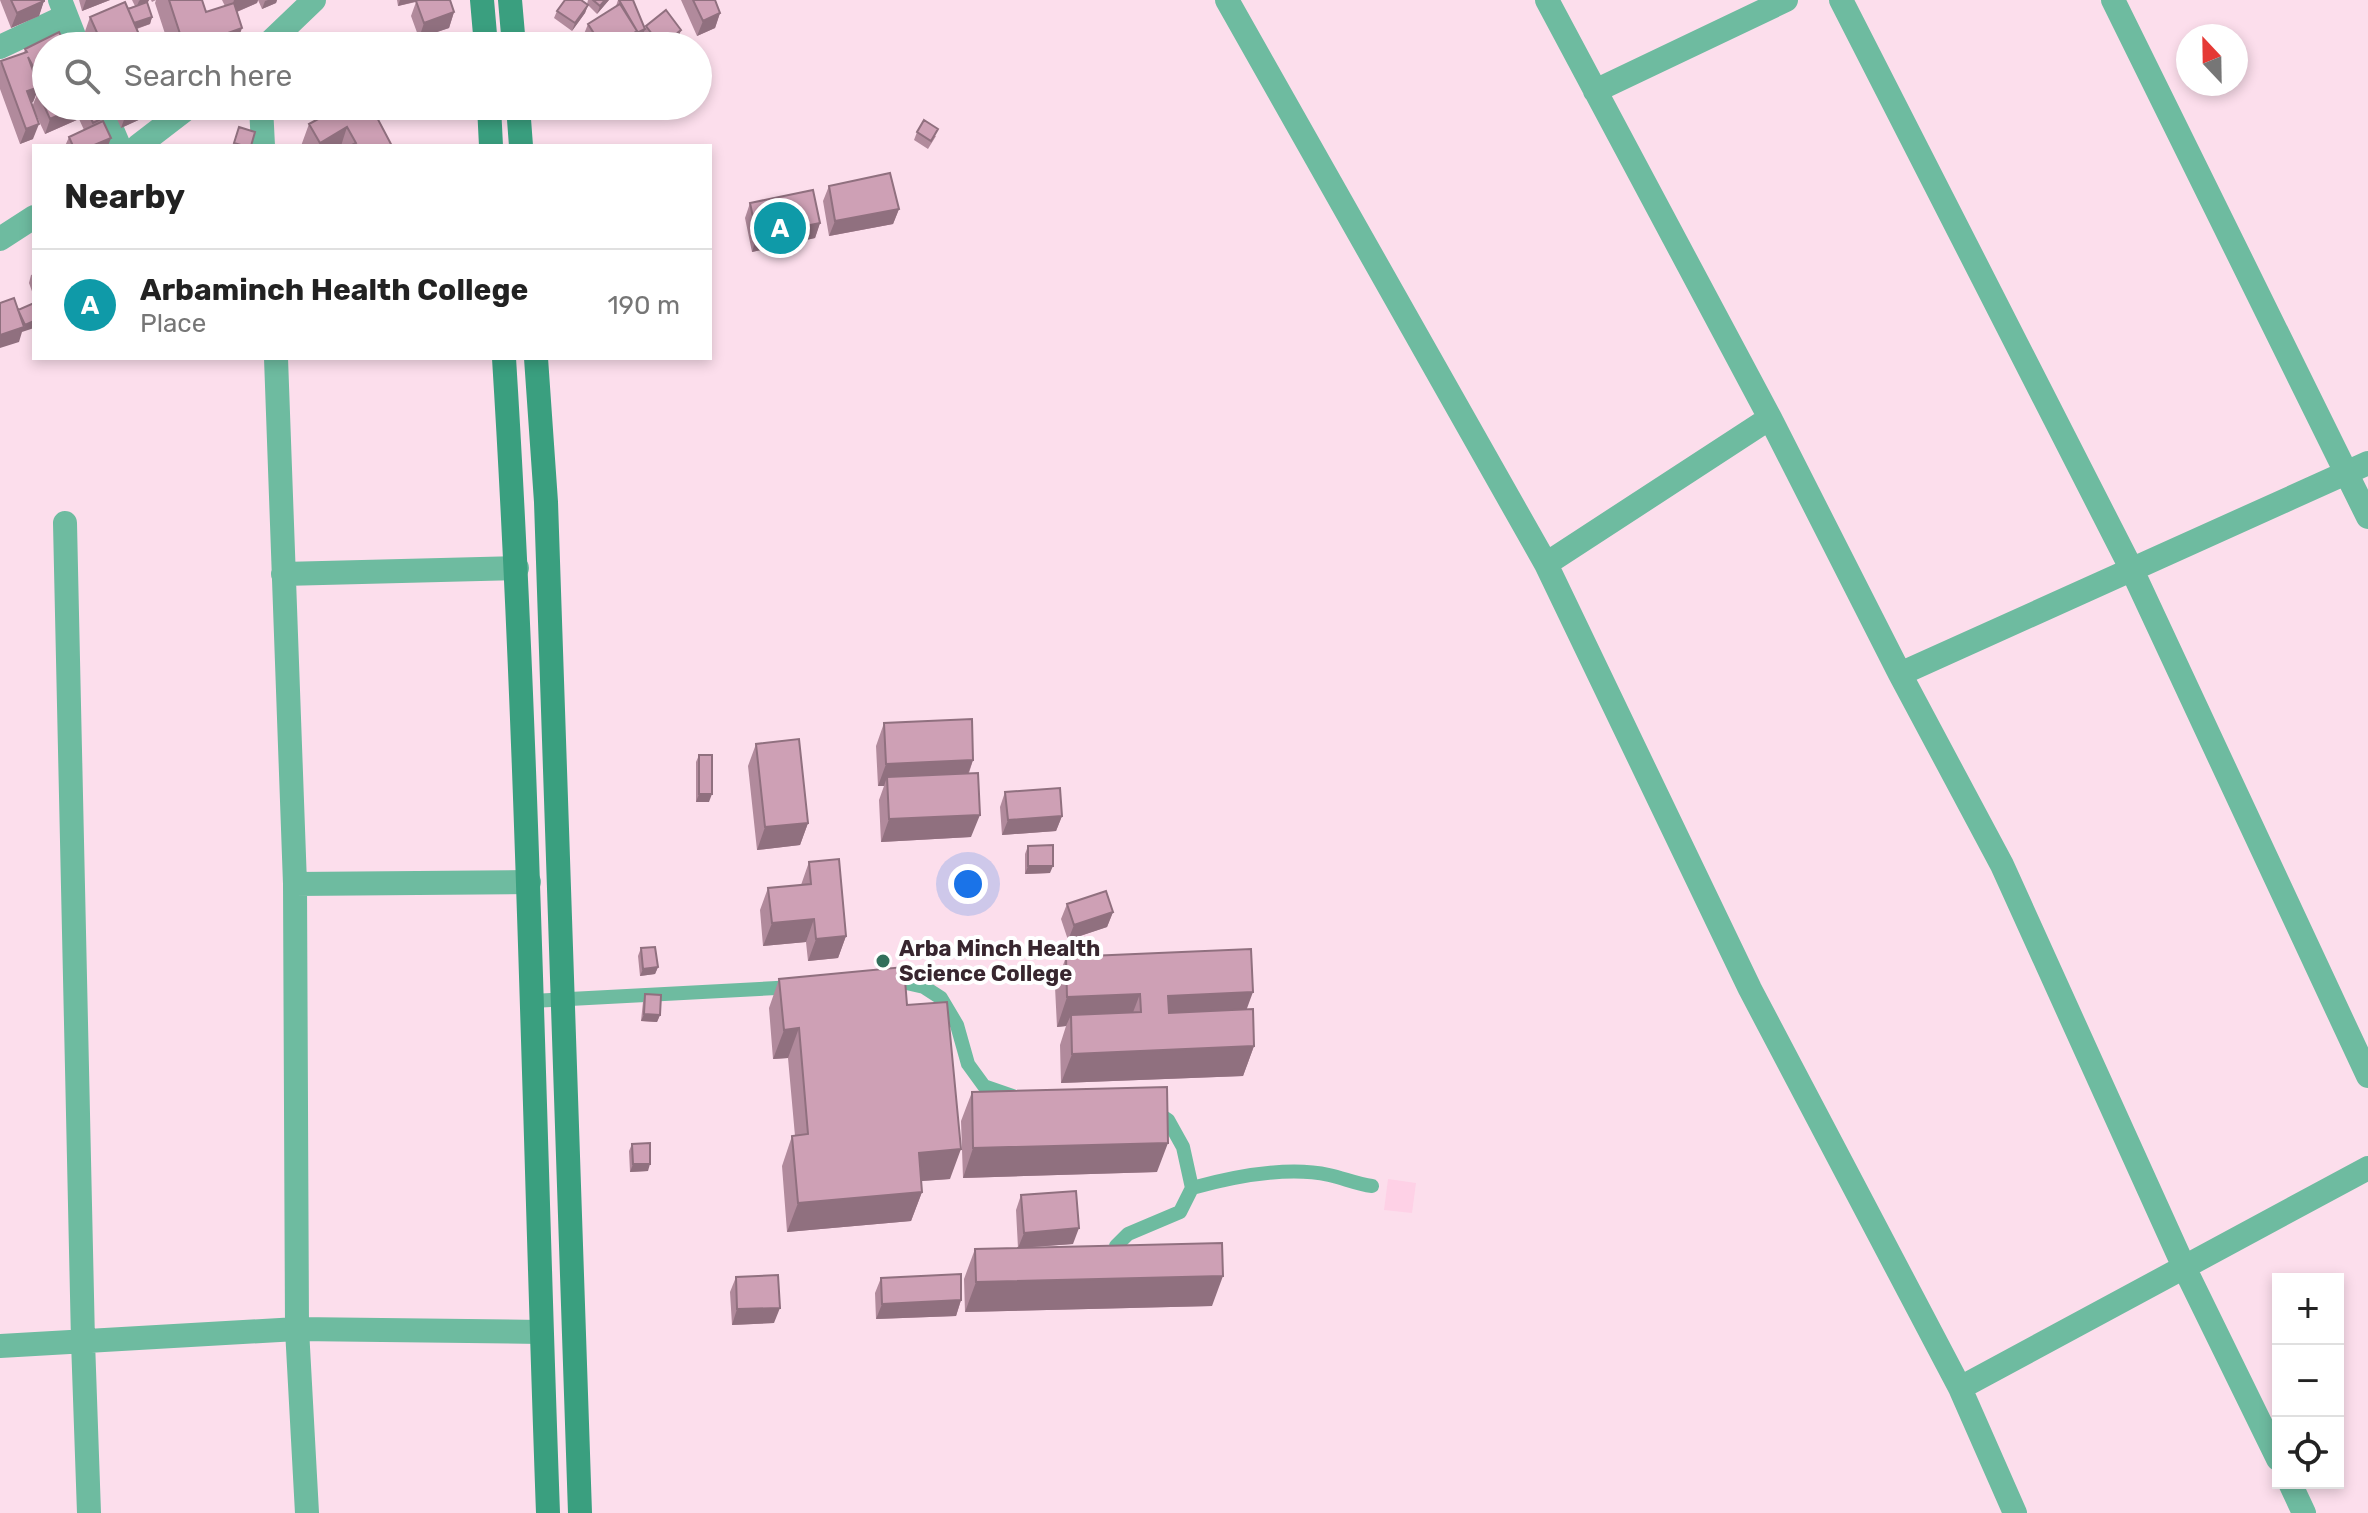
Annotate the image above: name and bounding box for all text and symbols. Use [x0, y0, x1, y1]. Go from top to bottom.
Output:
north arrow [2176, 24, 2248, 96]
search box [32, 32, 712, 120]
icon: search [60, 54, 104, 98]
text: Search here [124, 58, 292, 94]
text: Nearby [64, 176, 185, 217]
pin: A [754, 198, 806, 258]
text: Arbaminch Health College [140, 272, 528, 308]
text: A [81, 290, 99, 321]
text: 190 m [607, 290, 680, 321]
text: Place [140, 308, 206, 339]
your location [948, 864, 988, 904]
place label: Arba Minch Health Science College [899, 935, 1100, 987]
marker: Arba Minch Health Science College [874, 952, 892, 970]
map controls [2272, 1273, 2344, 1489]
button: + [2272, 1273, 2344, 1345]
button: − [2272, 1345, 2344, 1417]
button: locate [2272, 1417, 2344, 1489]

